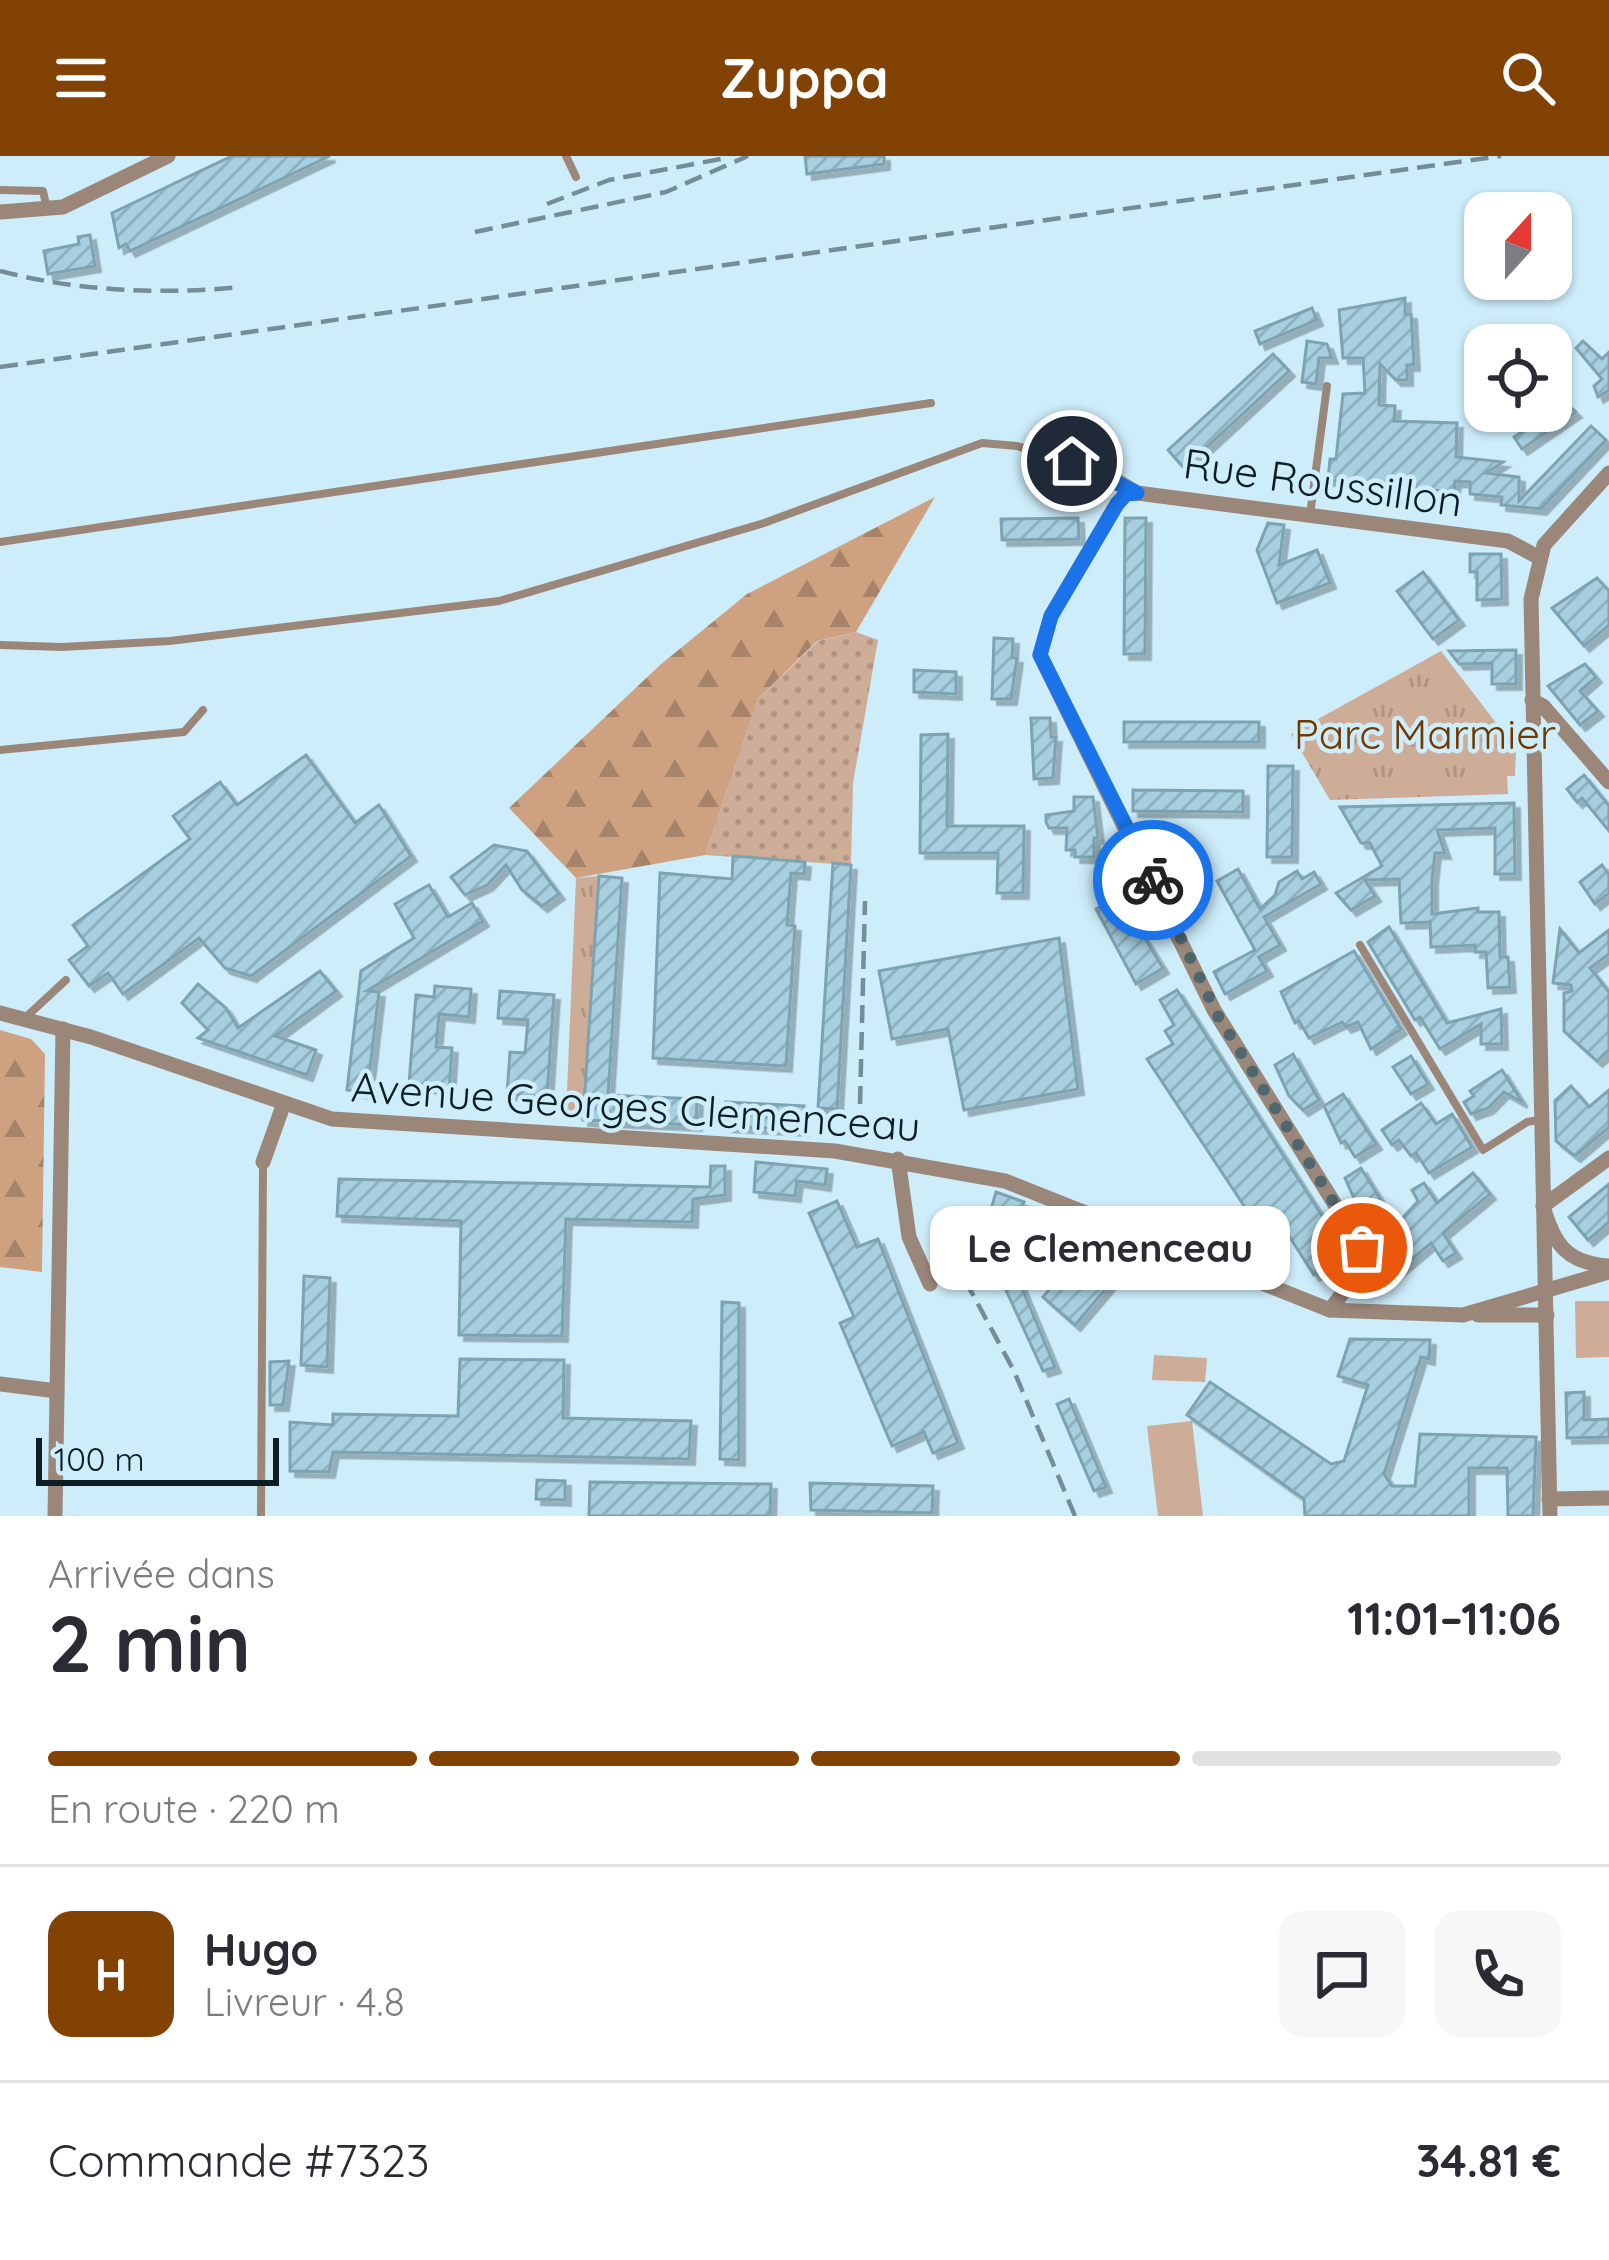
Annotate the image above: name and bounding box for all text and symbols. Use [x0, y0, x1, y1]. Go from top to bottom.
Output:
text: Zuppa [720, 44, 889, 112]
icon: menu [48, 45, 114, 111]
icon: search [1495, 45, 1561, 111]
north arrow [1464, 192, 1572, 300]
map controls [1464, 192, 1572, 432]
button: locate [1464, 324, 1572, 432]
pin [1021, 410, 1123, 512]
icon: home [1039, 428, 1105, 494]
street label: Rue Roussillon [1180, 436, 1466, 528]
park label: Parc Marmier [1294, 707, 1556, 760]
courier [1093, 820, 1213, 940]
icon: bike [1120, 847, 1186, 913]
street label: Avenue Georges Clemenceau [350, 1060, 922, 1152]
pin [1311, 1197, 1413, 1299]
callout: Le Clemenceau [930, 1206, 1290, 1290]
icon: bag [1329, 1215, 1395, 1281]
text: Le Clemenceau [967, 1223, 1253, 1272]
scale bar [36, 1432, 279, 1485]
text: 100 m [54, 1438, 145, 1479]
text: Arrivée dans [48, 1549, 275, 1598]
text: 11:01–11:06 [1347, 1590, 1561, 1646]
text: 2 min [48, 1594, 251, 1692]
text: En route · 220 m [48, 1784, 340, 1833]
button: chat [1279, 1911, 1405, 2037]
button: phone [1435, 1911, 1561, 2037]
text: Hugo [204, 1921, 318, 1977]
text: H [95, 1946, 127, 2002]
text: Livreur · 4.8 [204, 1977, 405, 2026]
text: Commande #7323 [48, 2132, 430, 2188]
text: 34.81 € [1416, 2132, 1561, 2188]

